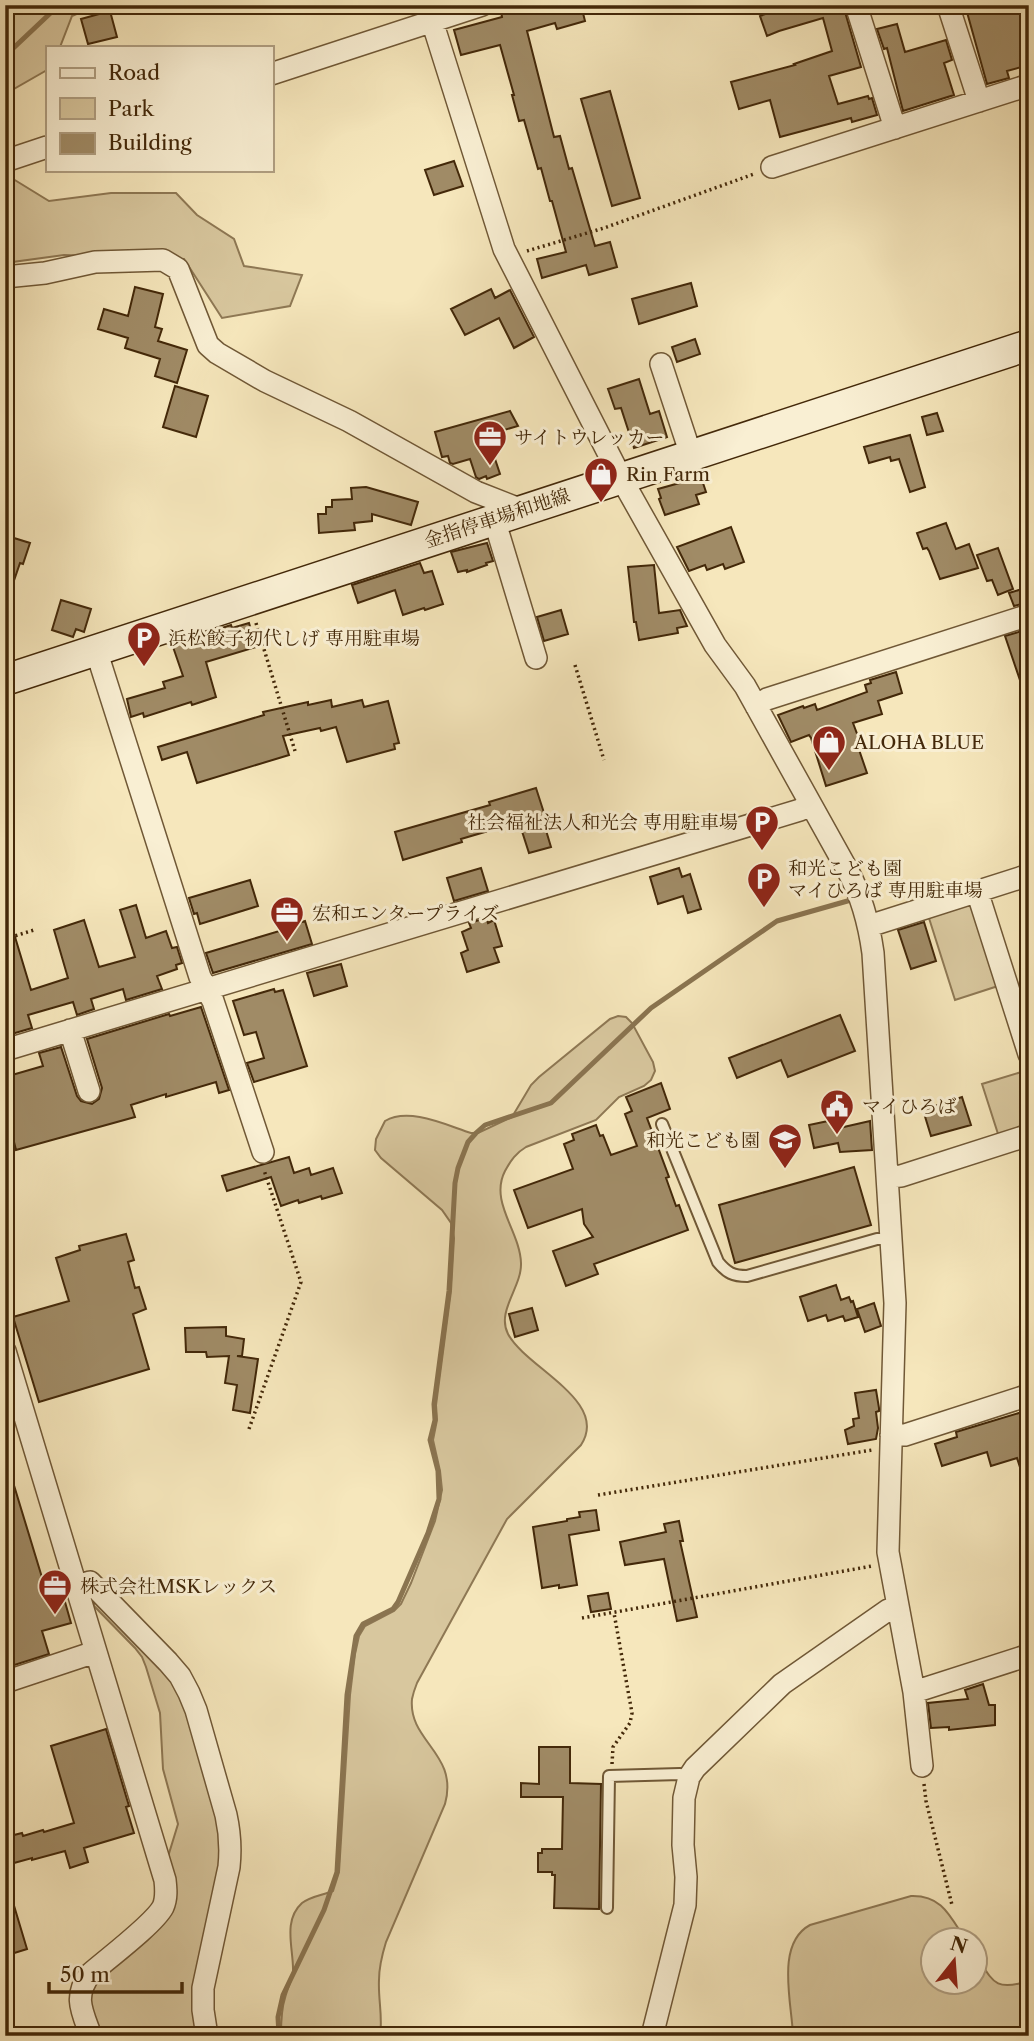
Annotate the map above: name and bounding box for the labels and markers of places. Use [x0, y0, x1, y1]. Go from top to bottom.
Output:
office icon: サイトウレッカー [471, 418, 509, 467]
place label: サイトウレッカー [514, 426, 664, 449]
shop icon: Rin Farm [582, 455, 620, 504]
place label: Rin Farm [626, 463, 710, 486]
parking icon: 浜松餃子初代しげ 専用駐車場 [125, 619, 163, 668]
place label: 浜松餃子初代しげ 専用駐車場 [168, 627, 420, 650]
shop icon: ALOHA BLUE [810, 723, 848, 772]
place label: ALOHA BLUE [853, 731, 984, 754]
parking icon: 社会福祉法人和光会 専用駐車場 [743, 803, 781, 852]
place label: 社会福祉法人和光会 専用駐車場 [467, 811, 738, 834]
place label: 和光こども園 マイひろば 専用駐車場 [788, 857, 983, 902]
parking icon: 和光こども園 マイひろば 専用駐車場 [745, 860, 783, 909]
office icon: 宏和エンタープライズ [268, 894, 306, 943]
place label: 宏和エンタープライズ [312, 902, 500, 925]
public building icon: マイひろば [818, 1087, 856, 1136]
place label: マイひろば [862, 1095, 957, 1118]
school or university icon: 和光こども園 [766, 1121, 804, 1170]
place label: 和光こども園 [646, 1129, 760, 1152]
office icon: 株式会社MSKレックス [36, 1567, 74, 1616]
place label: 株式会社MSKレックス [80, 1575, 277, 1598]

